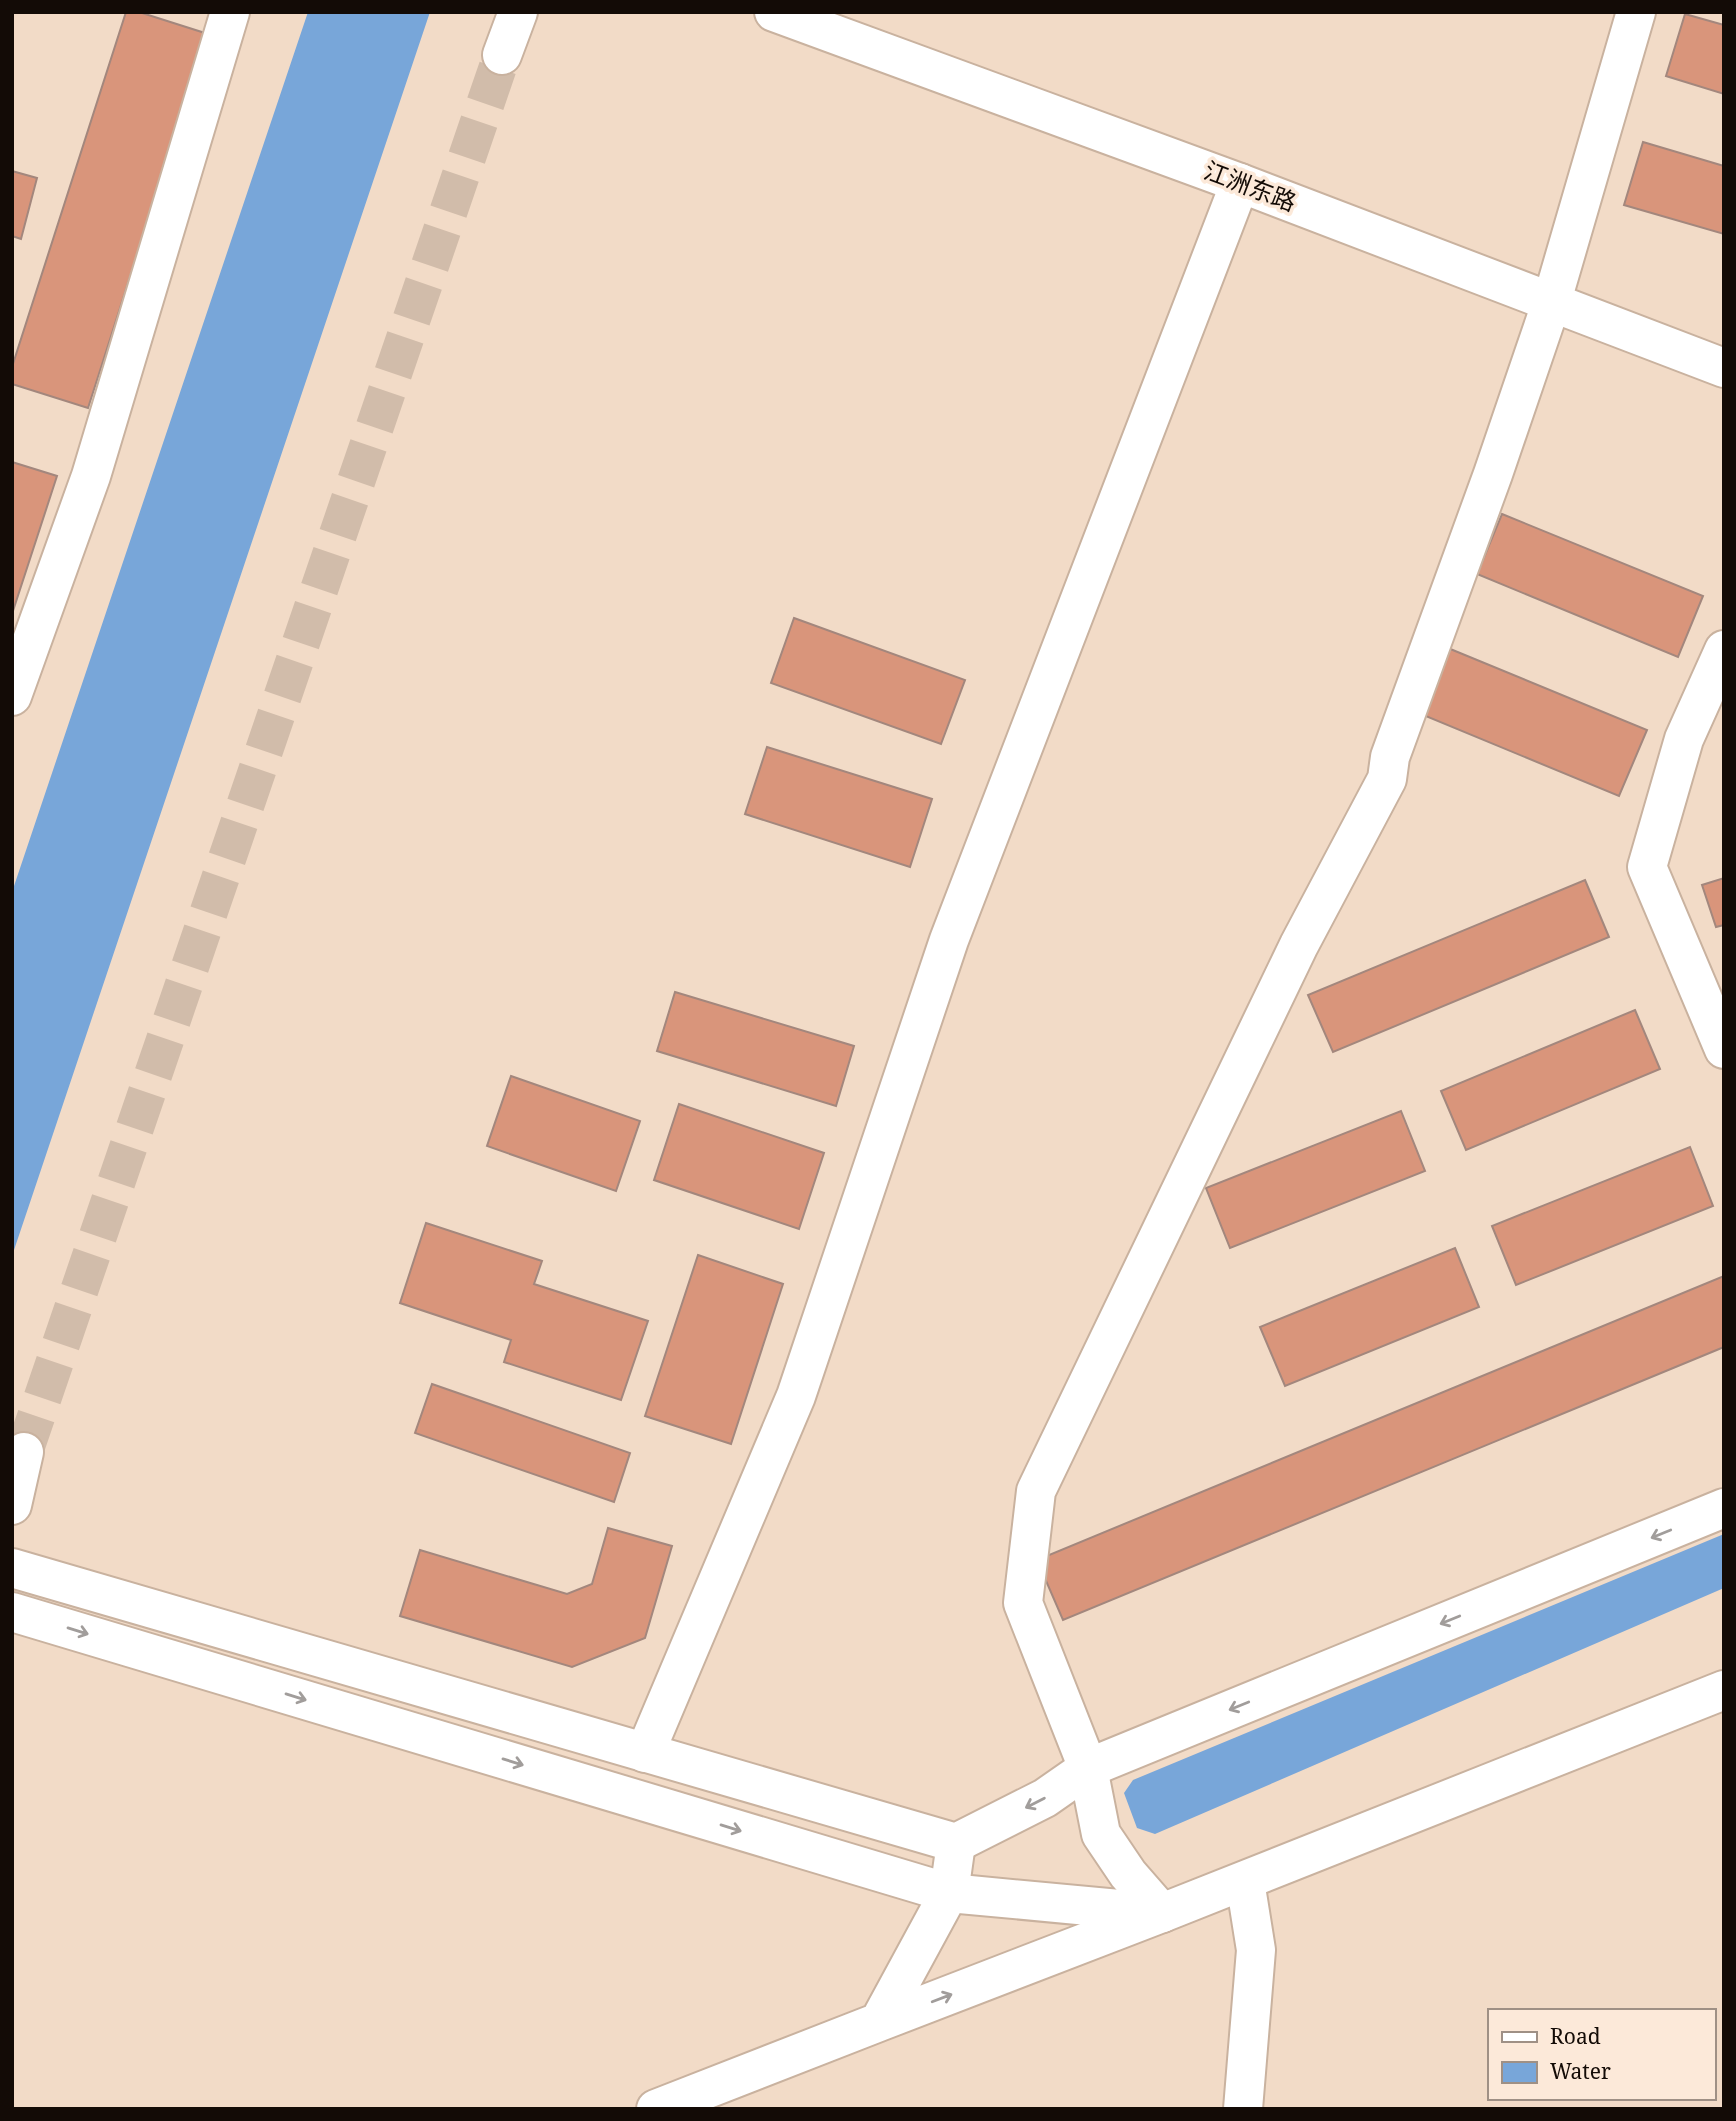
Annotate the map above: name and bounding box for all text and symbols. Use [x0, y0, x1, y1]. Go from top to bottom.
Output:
street label: 江洲东路 [1200, 153, 1301, 218]
one-way arrow [1650, 1528, 1672, 1541]
one-way arrow [1440, 1614, 1461, 1627]
one-way arrow [66, 1626, 88, 1639]
one-way arrow [284, 1691, 306, 1704]
one-way arrow [1229, 1700, 1251, 1713]
one-way arrow [502, 1757, 524, 1770]
one-way arrow [1025, 1797, 1046, 1810]
one-way arrow [720, 1822, 742, 1835]
one-way arrow [931, 1990, 953, 2003]
legend [1488, 2009, 1715, 2100]
text: Road [1550, 2022, 1601, 2050]
text: Water [1550, 2057, 1611, 2085]

